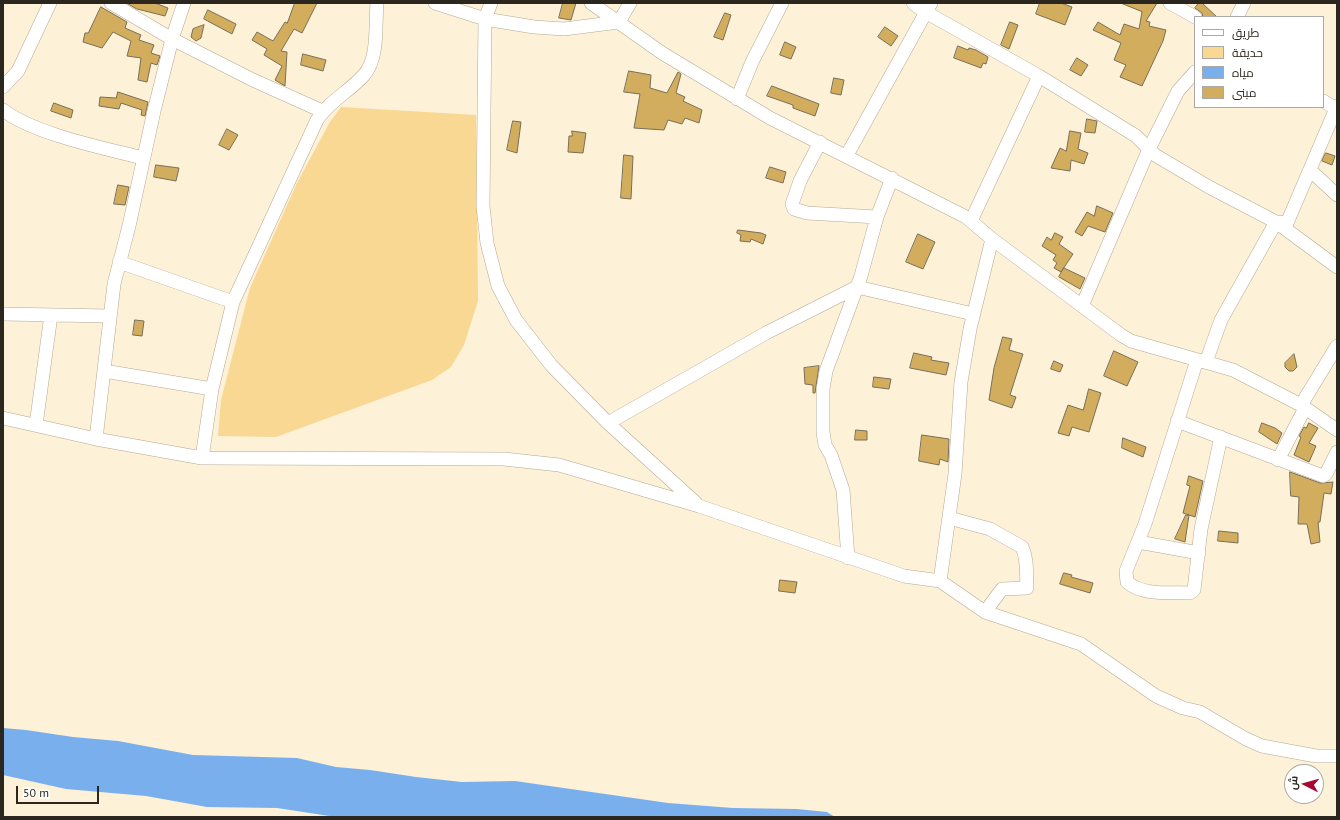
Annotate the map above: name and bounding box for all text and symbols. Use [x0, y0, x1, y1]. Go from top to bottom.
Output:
legend [1194, 16, 1324, 108]
text: طريق [1232, 25, 1259, 40]
text: حديقة [1232, 45, 1263, 60]
text: مياه [1232, 65, 1254, 80]
text: مبنى [1232, 85, 1257, 100]
north arrow [1284, 764, 1324, 804]
text: ش [1285, 775, 1301, 791]
scale bar [18, 778, 101, 804]
text: 50 m [23, 785, 49, 800]

